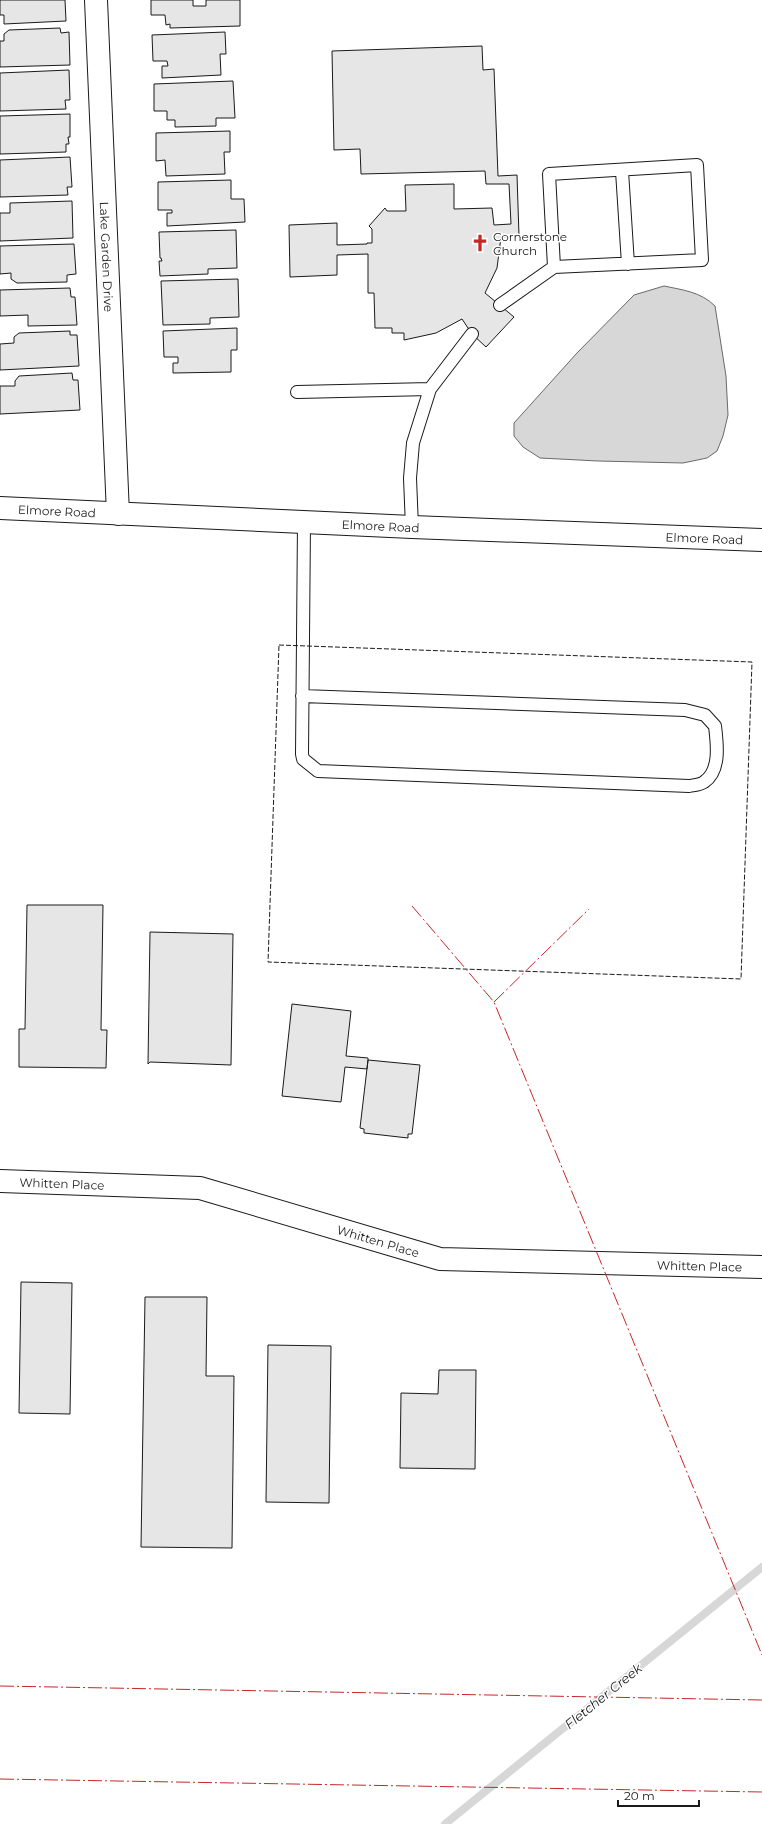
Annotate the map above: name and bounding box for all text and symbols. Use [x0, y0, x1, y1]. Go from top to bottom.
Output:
street label: Lake Garden Drive [97, 201, 117, 312]
place label: Cornerstone Church [493, 229, 567, 258]
church icon: Cornerstone Church [470, 233, 490, 253]
street label: Elmore Road [18, 501, 96, 520]
street label: Elmore Road [341, 516, 420, 535]
street label: Elmore Road [665, 529, 744, 547]
street label: Whitten Place [19, 1174, 105, 1192]
street label: Whitten Place [335, 1221, 421, 1260]
street label: Whitten Place [657, 1257, 742, 1274]
water label: Fletcher Creek [561, 1659, 646, 1732]
scale bar [618, 1782, 699, 1808]
text: 20 m [624, 1788, 655, 1803]

